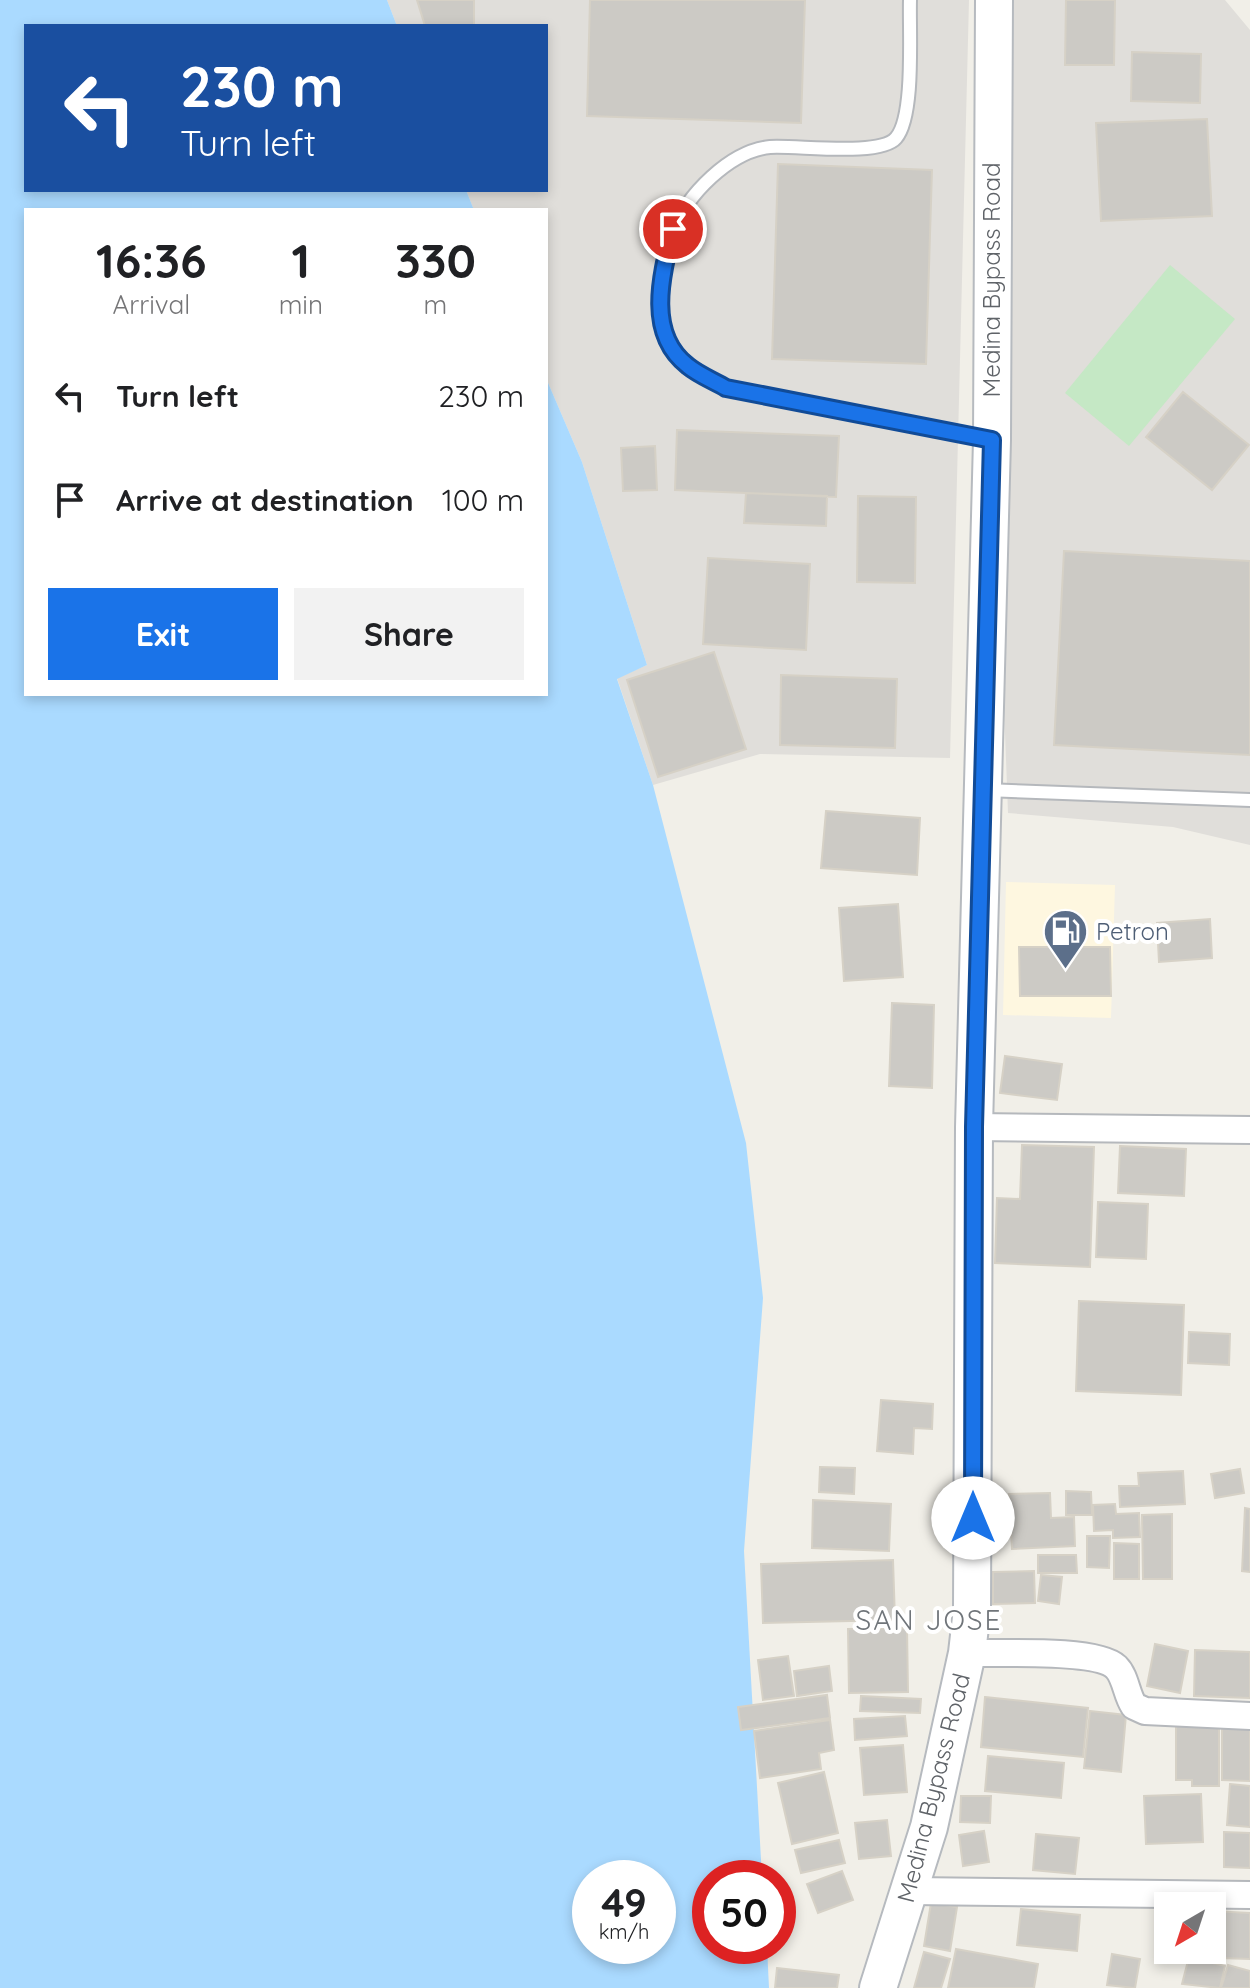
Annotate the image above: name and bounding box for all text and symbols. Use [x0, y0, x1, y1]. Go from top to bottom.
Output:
text: 230 m [180, 51, 344, 121]
icon: left [48, 56, 152, 160]
text: Turn left [180, 120, 316, 165]
street label: Medina Bypass Road [976, 162, 1006, 398]
pin [639, 195, 707, 263]
icon: arrive [651, 207, 695, 251]
text: 16:36 [96, 230, 207, 290]
text: 1 [291, 230, 310, 290]
text: 330 [395, 230, 476, 290]
text: Arrival [112, 288, 190, 321]
text: min [279, 288, 323, 321]
text: m [424, 288, 447, 321]
icon: left [48, 374, 92, 418]
text: Turn left [116, 377, 239, 415]
text: 230 m [438, 377, 524, 415]
icon: arrive [48, 478, 92, 522]
text: Arrive at destination [116, 481, 414, 519]
text: 100 m [442, 481, 524, 519]
button: Exit [48, 588, 278, 680]
button: Share [294, 588, 524, 680]
fuel station icon: Petron [1041, 908, 1089, 971]
place label: Petron [1096, 916, 1169, 946]
position arrow [931, 1476, 1015, 1560]
district label: SAN JOSE [856, 1602, 1003, 1637]
street label: Medina Bypass Road [890, 1670, 976, 1905]
speed limit sign: 50 [692, 1860, 796, 1964]
text: 49 [601, 1877, 647, 1927]
north arrow [1154, 1892, 1226, 1964]
map controls [1154, 1892, 1226, 1964]
text: km/h [599, 1919, 649, 1944]

